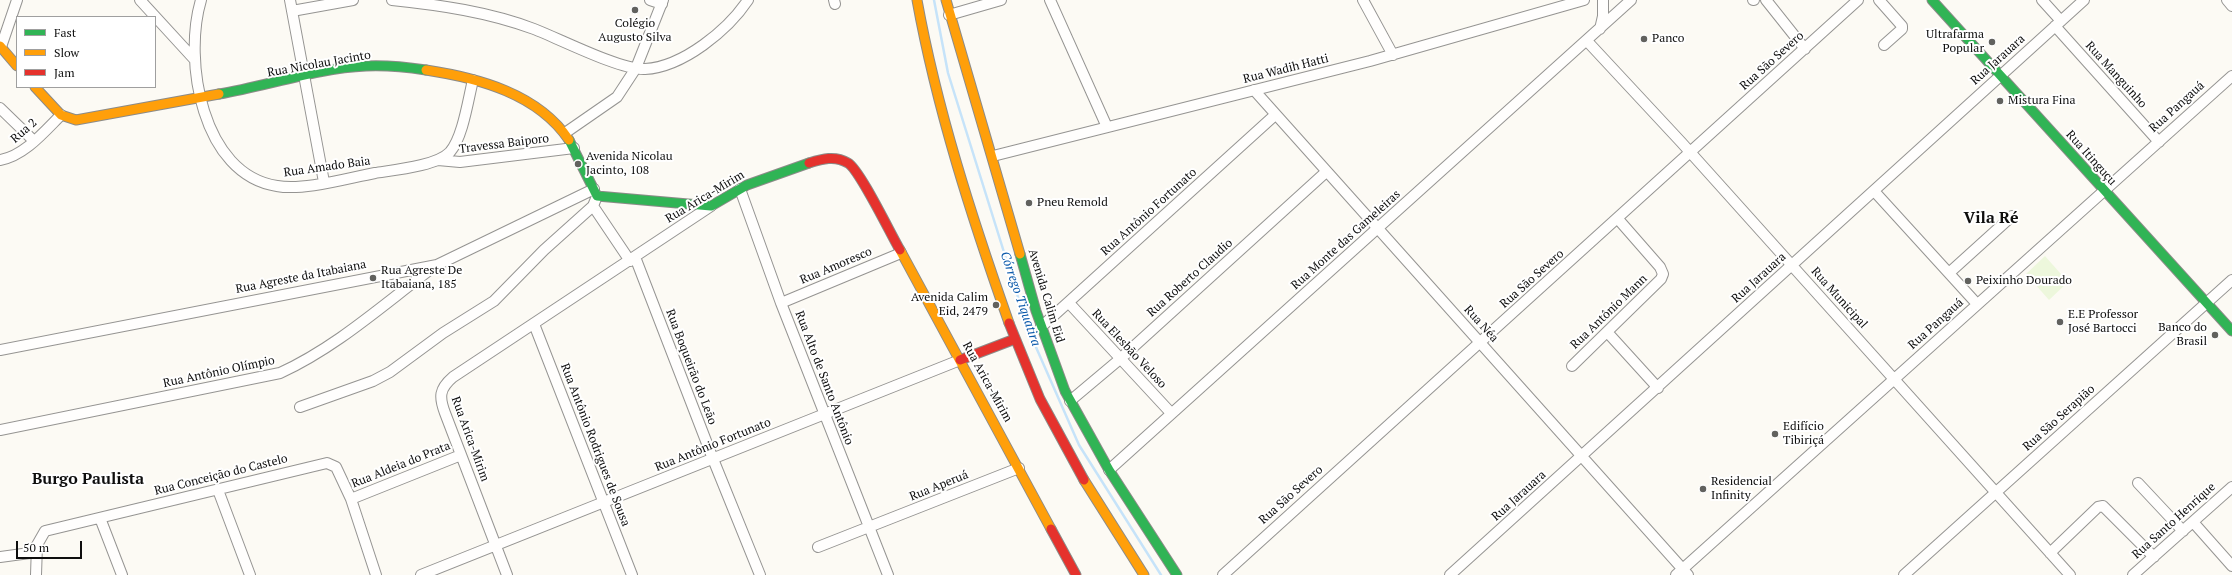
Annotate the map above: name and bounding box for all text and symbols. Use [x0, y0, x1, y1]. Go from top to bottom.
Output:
marker: Colégio Augusto Silva [630, 5, 640, 15]
legend [16, 16, 156, 88]
place label: Colégio Augusto Silva [598, 17, 672, 45]
text: Fast [54, 25, 76, 40]
place label: Ultrafarma Popular [1926, 28, 1984, 56]
street label: Rua São Severo [1737, 29, 1807, 93]
place label: Panco [1652, 32, 1684, 46]
street label: Rua Jarauara [1968, 32, 2028, 88]
marker: Panco [1639, 34, 1649, 44]
marker: Ultrafarma Popular [1987, 37, 1997, 47]
street label: Rua Manguinho [2082, 39, 2150, 111]
text: Slow [54, 45, 79, 60]
street label: Rua Nicolau Jacinto [266, 48, 372, 80]
street label: Rua Wadih Hatti [1242, 51, 1330, 87]
text: Jam [54, 65, 75, 80]
street label: Rua Pangauá [2146, 79, 2208, 135]
place label: Mistura Fina [2008, 94, 2075, 108]
marker: Mistura Fina [1995, 96, 2005, 106]
street label: Rua 2 [8, 116, 40, 146]
street label: Rua Itinguçu [2063, 128, 2119, 188]
street label: Travessa Baiporo [458, 131, 550, 157]
place label: Avenida Nicolau Jacinto, 108 [586, 150, 673, 178]
street label: Rua Amado Baia [283, 154, 371, 180]
marker: Avenida Nicolau Jacinto, 108 [573, 159, 583, 169]
street label: Rua Antônio Fortunato [1098, 165, 1200, 259]
street label: Rua Arica-Mirim [663, 168, 747, 226]
street label: Rua Monte das Gameleiras [1289, 187, 1403, 293]
place label: Pneu Remold [1037, 196, 1108, 210]
marker: Pneu Remold [1024, 198, 1034, 208]
district label: Vila Ré [1964, 208, 2018, 228]
street label: Rua Roberto Claudio [1144, 236, 1236, 320]
street label: Rua Amoresco [798, 244, 874, 288]
street label: Avenida Calim Eid [1025, 247, 1067, 345]
street label: Rua São Severo [1497, 247, 1567, 311]
water label: Córrego Tiquatira [996, 250, 1044, 348]
street label: Rua Jarauara [1729, 250, 1789, 306]
street label: Rua Agreste da Itabaiana [235, 257, 367, 297]
place label: Rua Agreste De Itabaiana, 185 [381, 264, 462, 292]
street label: Rua Municipal [1808, 264, 1870, 332]
street label: Rua Antônio Mann [1568, 272, 1650, 352]
marker: Rua Agreste De Itabaiana, 185 [368, 273, 378, 283]
place label: Peixinho Dourado [1976, 274, 2072, 288]
marker: Peixinho Dourado [1963, 276, 1973, 286]
place label: Avenida Calim Eid, 2479 [911, 291, 988, 319]
street label: Rua Pangauá [1905, 296, 1967, 352]
marker: Avenida Calim Eid, 2479 [991, 300, 1001, 310]
street label: Rua Néa [1461, 303, 1501, 345]
street label: Rua Boqueirão do Leão [662, 307, 720, 427]
street label: Rua Elesbão Veloso [1089, 307, 1169, 391]
place label: E.E Professor José Bartocci [2068, 308, 2138, 336]
street label: Rua Alto de Santo Antônio [792, 309, 856, 447]
marker: E.E Professor José Bartocci [2055, 317, 2065, 327]
place label: Banco do Brasil [2158, 321, 2207, 349]
marker: Banco do Brasil [2210, 330, 2220, 340]
street label: Rua Arica-Mirim [959, 339, 1015, 425]
street label: Rua Antônio Olímpio [162, 353, 276, 391]
street label: Rua Antônio Rodrigues de Sousa [557, 362, 633, 528]
street label: Rua São Serapião [2020, 382, 2098, 454]
street label: Rua Arica-Mirim [448, 395, 492, 483]
street label: Rua Antônio Fortunato [653, 415, 773, 475]
place label: Edifício Tibiriçá [1783, 420, 1824, 448]
marker: Edifício Tibiriçá [1770, 429, 1780, 439]
street label: Rua Aldeia do Prata [350, 439, 452, 491]
street label: Rua Conceição do Castelo [153, 451, 289, 499]
street label: Rua São Severo [1256, 463, 1326, 527]
street label: Rua Aperuá [908, 468, 970, 504]
street label: Rua Jarauara [1489, 468, 1549, 524]
district label: Burgo Paulista [32, 469, 144, 489]
place label: Residencial Infinity [1711, 475, 1772, 503]
street label: Rua Santo Henrique [2130, 480, 2218, 562]
marker: Residencial Infinity [1698, 484, 1708, 494]
scale bar [18, 533, 84, 559]
text: 50 m [23, 540, 49, 555]

